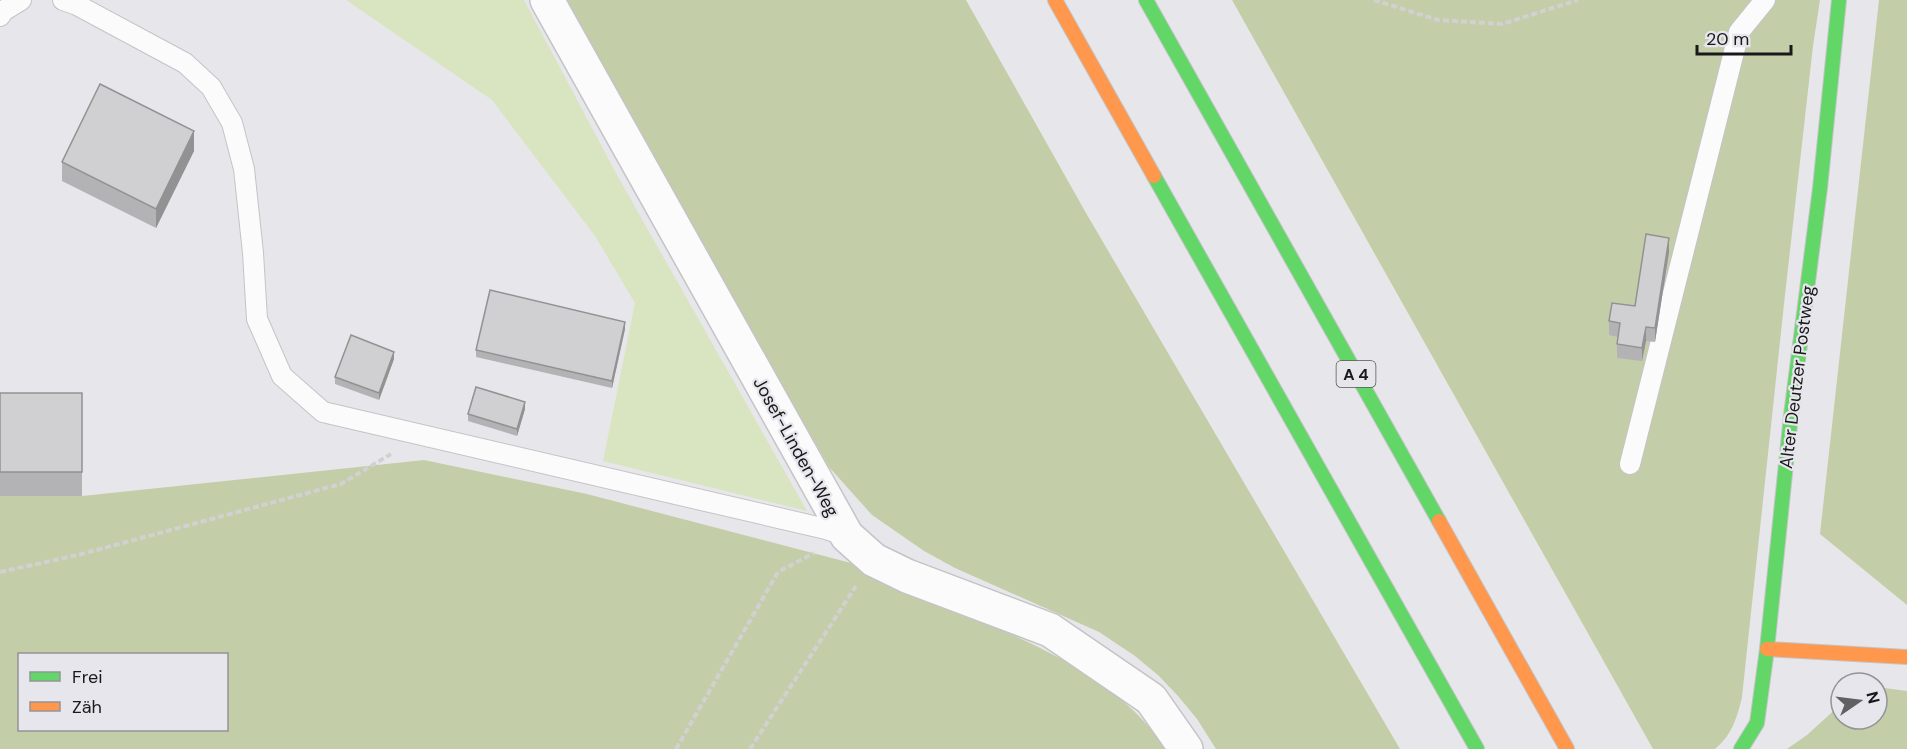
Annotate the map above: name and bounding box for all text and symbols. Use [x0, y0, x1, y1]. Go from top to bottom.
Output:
scale bar [1697, 18, 1792, 56]
text: 20 m [1706, 27, 1749, 51]
street label: Alter Deutzer Postweg [1774, 284, 1820, 470]
road number: A 4 [1336, 361, 1376, 387]
street label: Josef-Linden-Weg [748, 373, 844, 521]
legend [18, 653, 228, 731]
text: Frei [72, 665, 103, 689]
north arrow [1829, 671, 1889, 731]
text: N [1861, 689, 1885, 706]
text: Zäh [72, 695, 102, 719]

